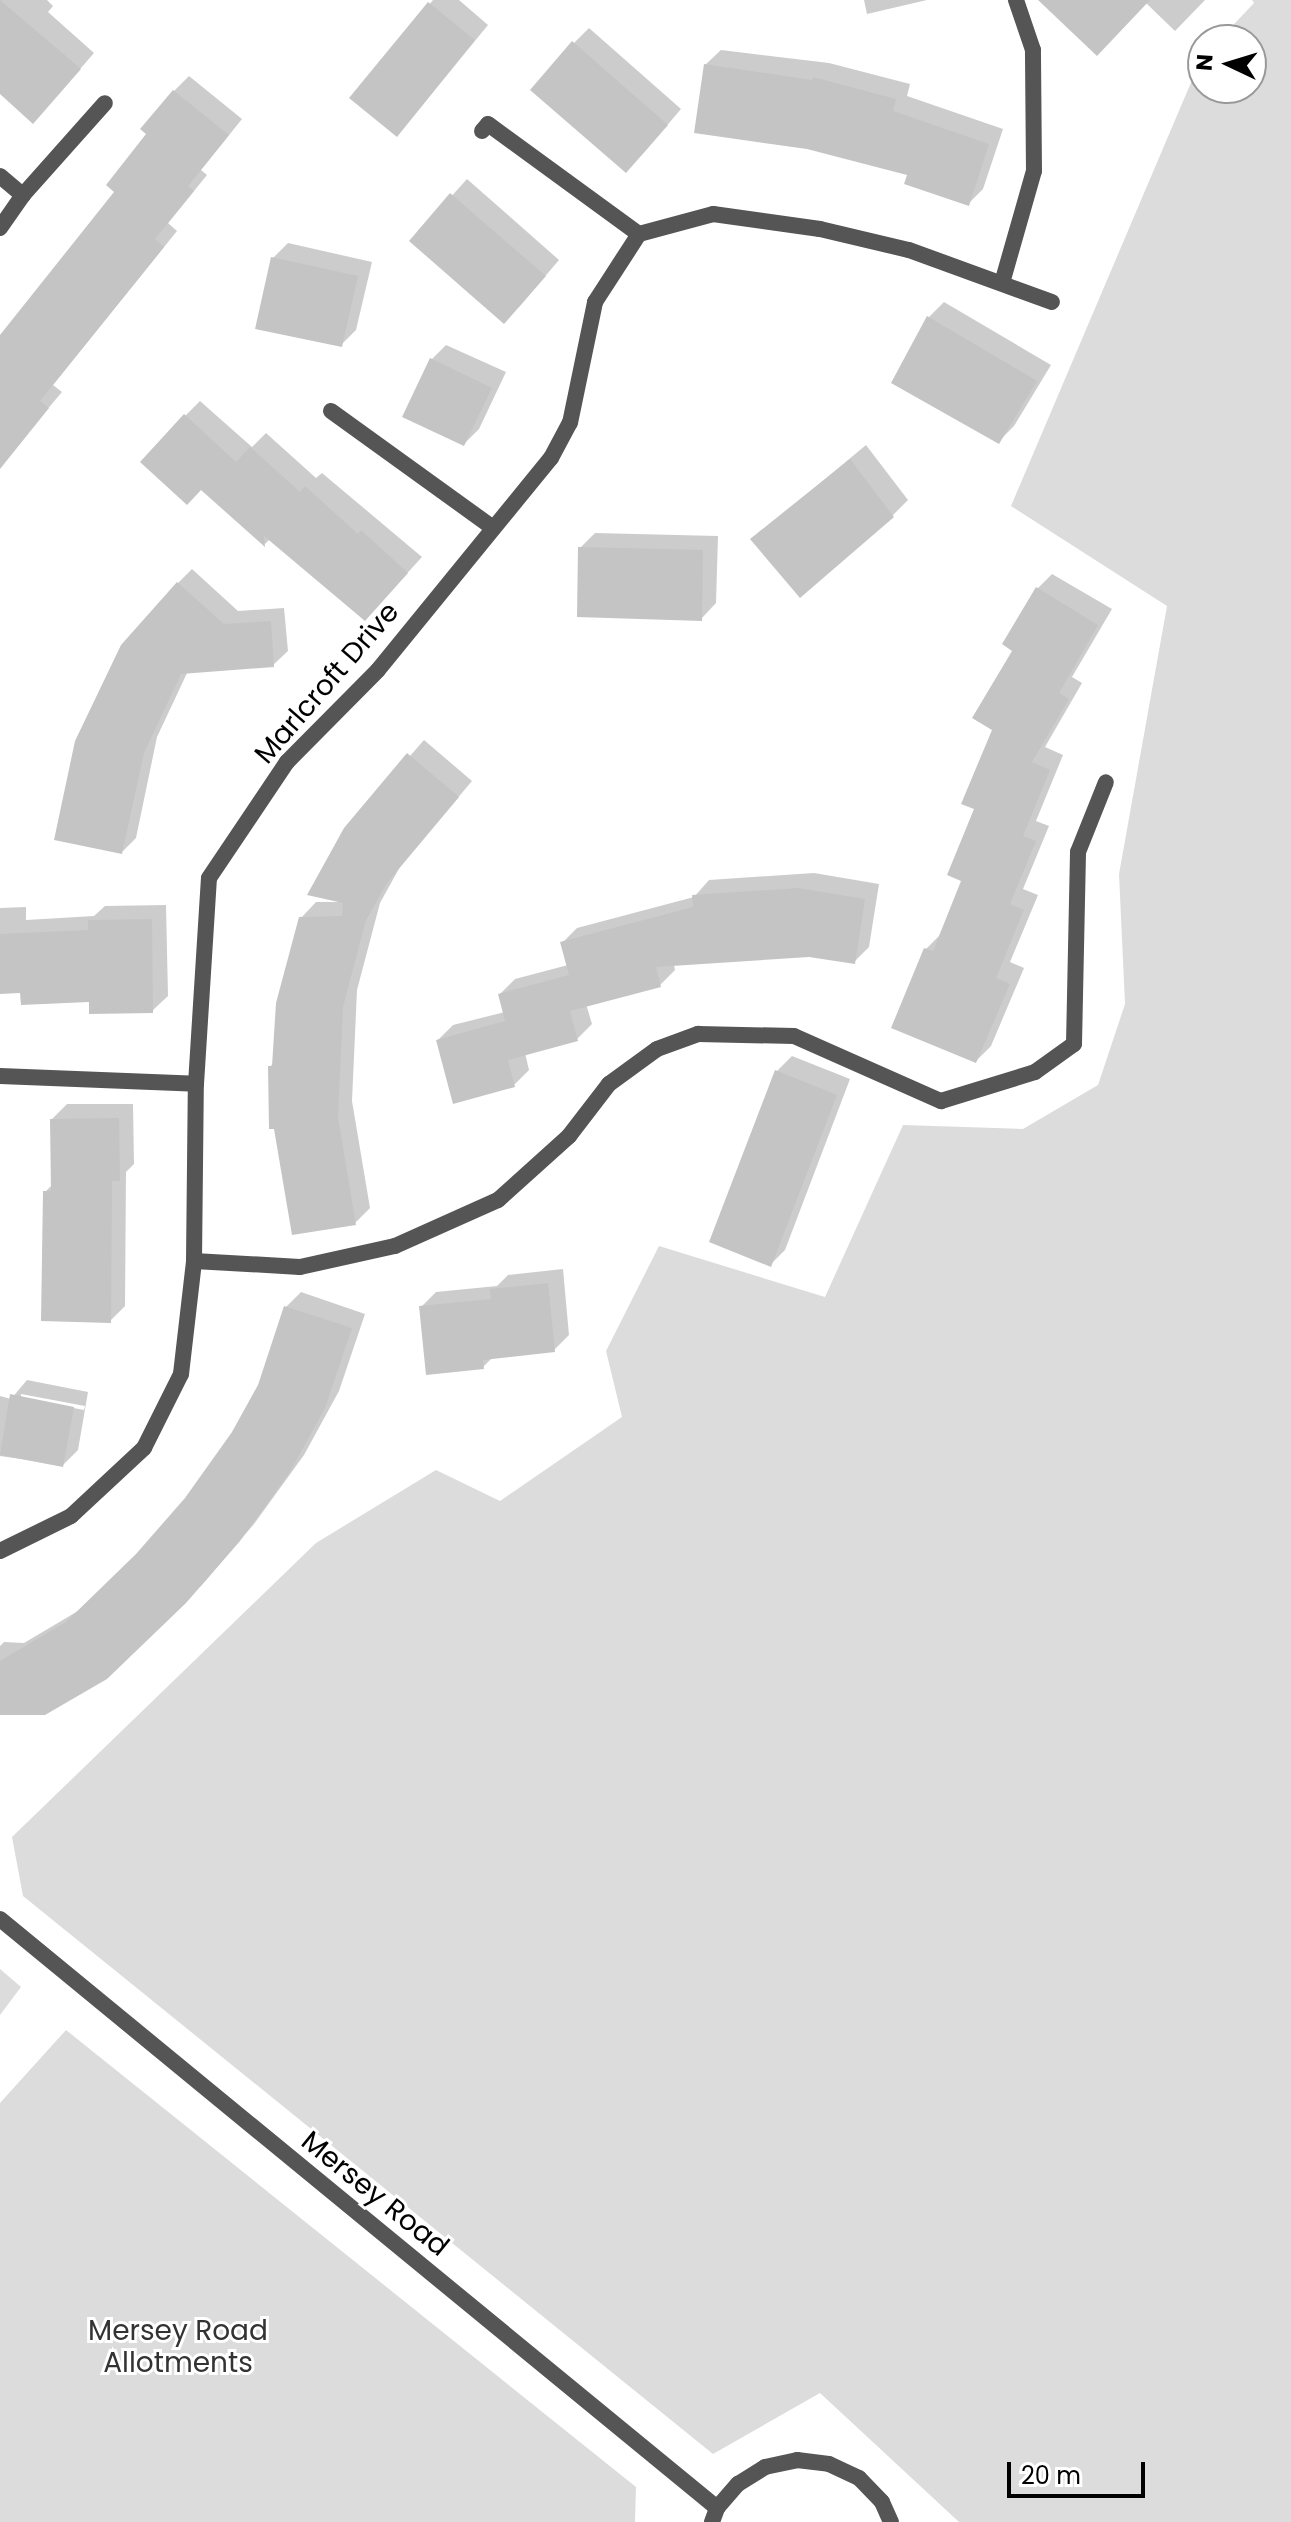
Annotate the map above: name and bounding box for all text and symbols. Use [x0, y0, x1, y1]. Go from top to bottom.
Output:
north arrow [1187, 24, 1267, 104]
text: N [1189, 53, 1221, 72]
street label: Marlcroft Drive [248, 595, 406, 771]
street label: Mersey Road [295, 2124, 455, 2264]
park label: Mersey Road Allotments [88, 2314, 268, 2380]
scale bar [1011, 2446, 1149, 2496]
text: 20 m [1021, 2459, 1081, 2492]

